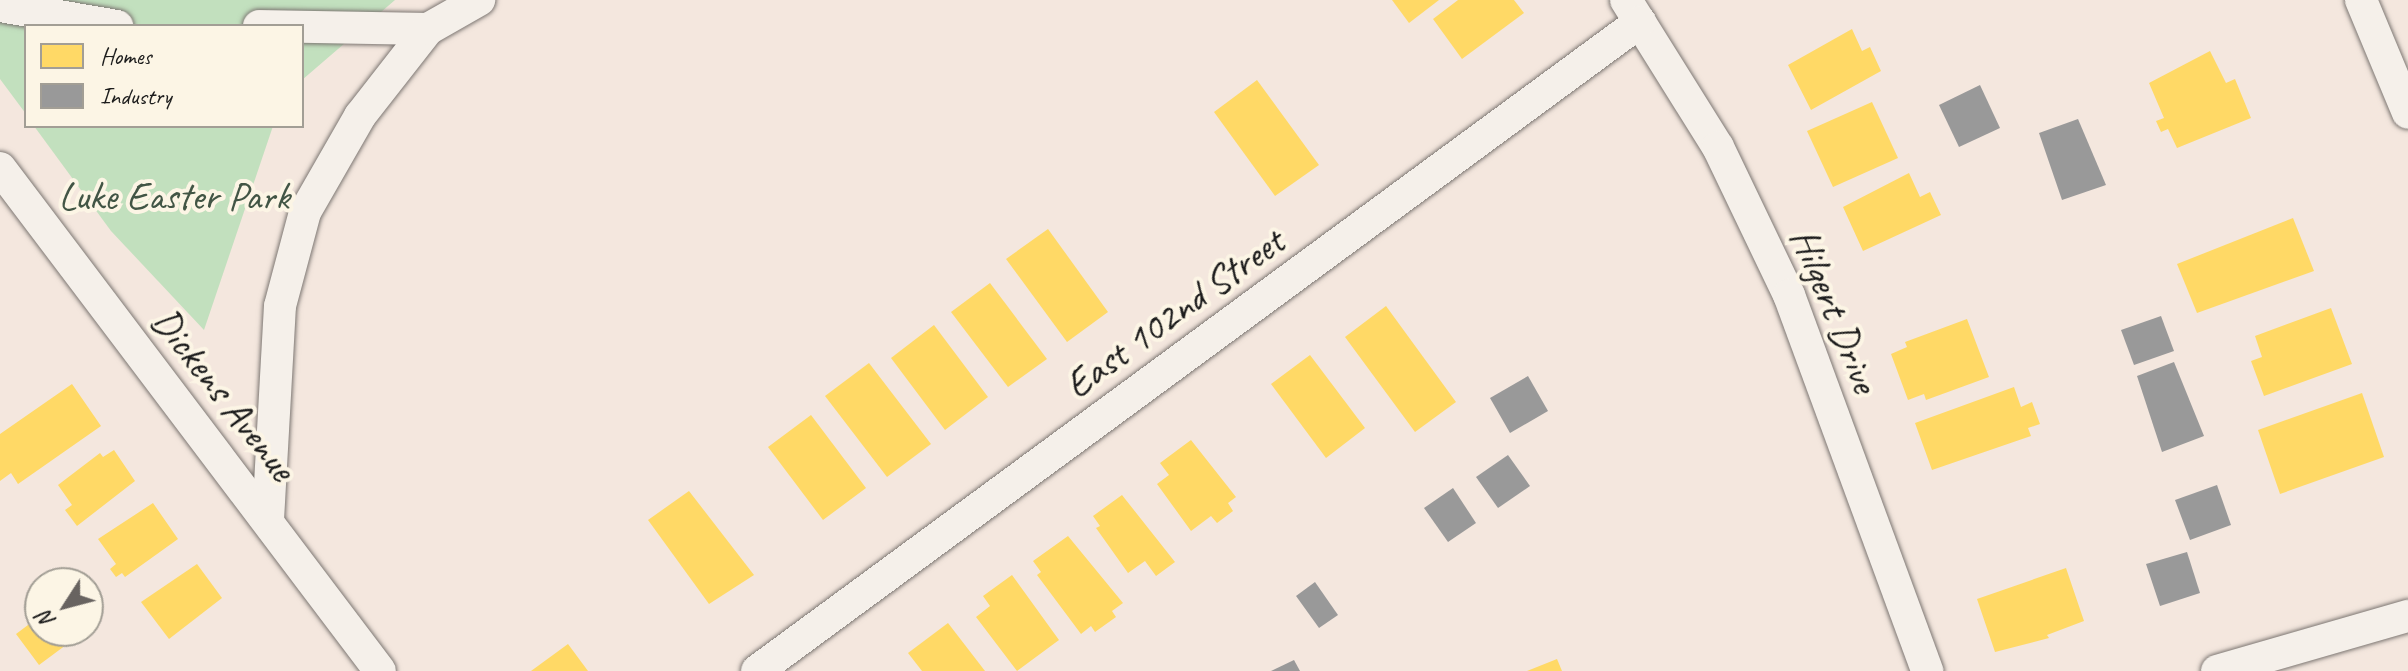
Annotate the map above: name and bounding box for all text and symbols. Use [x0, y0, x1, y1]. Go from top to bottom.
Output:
legend [24, 24, 304, 128]
text: Homes [100, 41, 151, 71]
text: Industry [100, 81, 171, 111]
park label: Luke Easter Park [57, 172, 291, 220]
street label: East 102nd Street [1055, 217, 1293, 409]
street label: Hilgert Drive [1780, 221, 1890, 399]
street label: Dickens Avenue [142, 298, 306, 490]
north arrow [24, 567, 104, 647]
text: N [31, 606, 62, 634]

